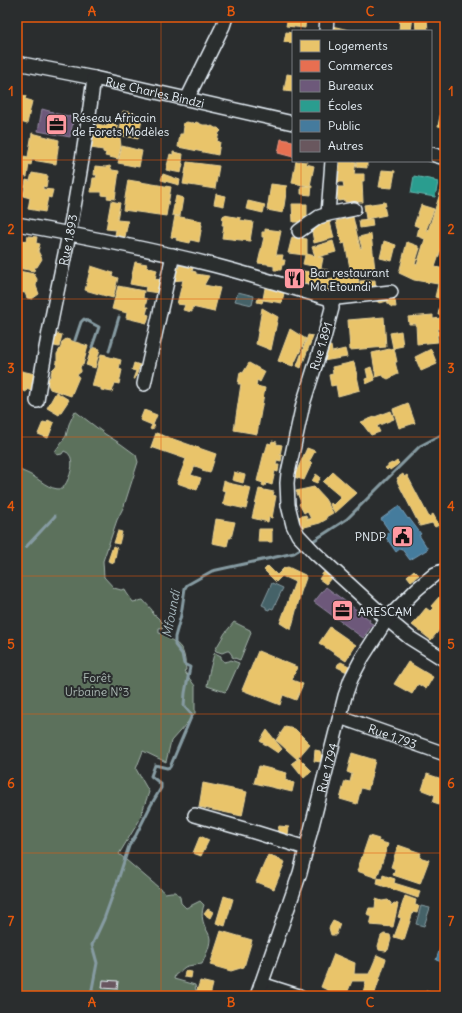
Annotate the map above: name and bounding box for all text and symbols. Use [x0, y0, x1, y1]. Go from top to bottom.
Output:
text: A [88, 3, 97, 20]
text: B [227, 3, 236, 20]
text: C [366, 3, 375, 20]
legend [292, 30, 432, 162]
text: Logements [328, 38, 388, 53]
text: Commerces [328, 58, 393, 73]
street label: Rue Charles Bindzi [104, 73, 206, 110]
text: Bureaux [328, 78, 374, 93]
text: 1 [8, 83, 14, 100]
text: 1 [448, 83, 454, 100]
text: Écoles [328, 98, 362, 113]
place label: Réseau Africain de Forets Modèles [72, 110, 169, 139]
office icon: Réseau Africain de Forets Modèles [43, 111, 69, 137]
text: Public [328, 118, 360, 133]
text: Autres [328, 138, 363, 153]
street label: Rue 1.893 [55, 213, 80, 267]
text: 2 [7, 221, 15, 238]
text: 2 [447, 221, 455, 238]
place label: Bar restaurant Ma Etoundi [310, 265, 389, 294]
restaurant icon: Bar restaurant Ma Etoundi [282, 266, 308, 292]
street label: Rue 1.891 [307, 320, 335, 372]
text: 3 [7, 360, 15, 377]
text: 3 [447, 360, 455, 377]
text: 4 [7, 498, 15, 515]
text: 4 [447, 498, 455, 515]
public building icon: PNDP [389, 523, 415, 549]
place label: PNDP [355, 529, 386, 544]
water label: Mfoundi [158, 587, 184, 639]
office icon: ARESCAM [329, 598, 355, 624]
place label: ARESCAM [358, 604, 412, 619]
text: 5 [7, 636, 15, 653]
text: 5 [447, 636, 455, 653]
park label: Forêt Urbaine N°3 [65, 670, 129, 699]
street label: Rue 1.793 [366, 720, 419, 751]
street label: Rue 1.794 [313, 741, 340, 794]
text: 6 [7, 775, 15, 792]
text: 6 [447, 775, 455, 792]
text: 7 [8, 913, 15, 930]
text: 7 [448, 913, 455, 930]
text: A [88, 994, 97, 1011]
text: B [227, 994, 236, 1011]
text: C [366, 994, 375, 1011]

